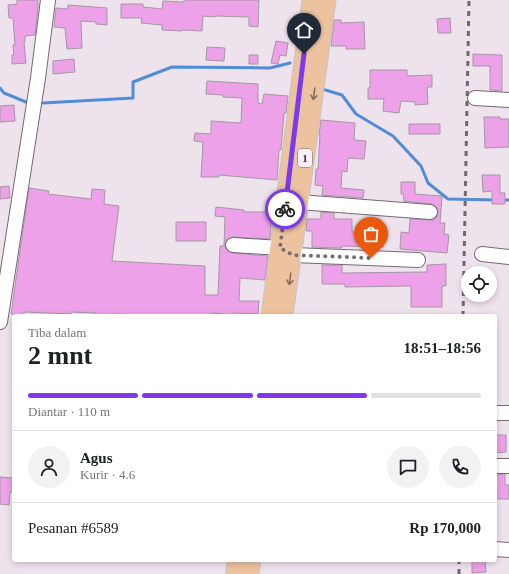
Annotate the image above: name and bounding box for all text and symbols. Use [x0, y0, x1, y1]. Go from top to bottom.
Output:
pin [287, 13, 321, 54]
icon: home [293, 19, 315, 41]
one-way arrow [310, 87, 318, 100]
road number: 1 [298, 149, 312, 167]
courier [265, 189, 305, 229]
icon: bike [274, 198, 296, 220]
pin [354, 217, 388, 258]
icon: bag [360, 223, 382, 245]
map controls [461, 266, 497, 302]
button: locate [461, 266, 497, 302]
one-way arrow [286, 272, 294, 285]
text: Tiba dalam [28, 325, 86, 340]
text: 18:51–18:56 [404, 340, 481, 356]
text: 2 mnt [28, 341, 92, 370]
text: Diantar · 110 m [28, 404, 110, 419]
button: person [28, 446, 70, 488]
button: chat [387, 446, 429, 488]
button: phone [439, 446, 481, 488]
text: Agus [80, 450, 113, 466]
text: Kurir · 4.6 [80, 467, 135, 482]
text: Pesanan #6589 [28, 520, 118, 536]
text: Rp 170,000 [409, 520, 481, 536]

